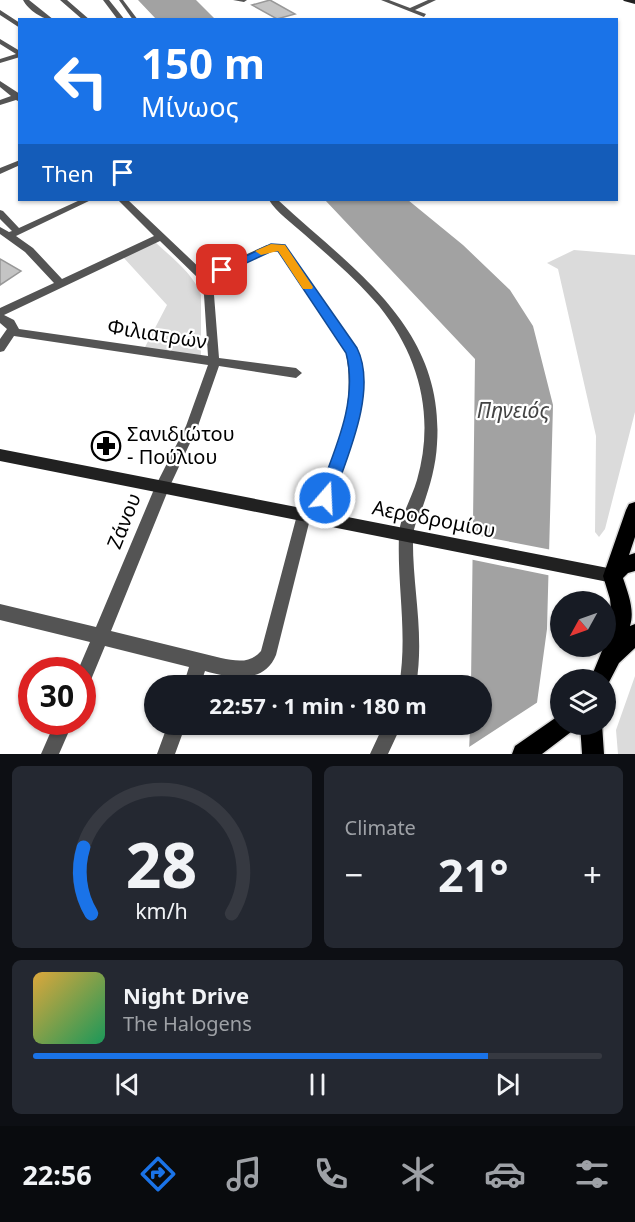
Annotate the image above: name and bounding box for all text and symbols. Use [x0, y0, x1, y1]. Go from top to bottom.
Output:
text: 150 m [141, 34, 265, 91]
icon: left [42, 42, 120, 120]
text: Μίνωος [141, 88, 239, 125]
icon: arrive [106, 156, 139, 189]
text: Then [42, 158, 94, 188]
pin [196, 244, 247, 295]
icon: arrive [205, 253, 238, 286]
street label: Φιλιατρών [106, 312, 209, 355]
water label: Πηνειός [477, 396, 549, 424]
place label: Σανιδιώτου - Πούλιου [127, 420, 235, 470]
pharmacy icon: Σανιδιώτου - Πούλιου [90, 430, 122, 462]
position arrow [293, 466, 357, 530]
street label: Ζάνου [100, 489, 147, 553]
street label: Αεροδρομίου [370, 493, 498, 544]
north arrow [550, 591, 616, 657]
map controls [550, 591, 616, 735]
speed limit sign: 30 [18, 657, 96, 735]
button: layers [550, 669, 616, 735]
text: 22:57 · 1 min · 180 m [209, 690, 427, 720]
text: Climate [345, 814, 416, 841]
text: 28 [126, 821, 197, 906]
text: 21° [438, 844, 509, 905]
text: − [345, 852, 363, 897]
text: + [583, 852, 602, 897]
text: km/h [135, 896, 188, 925]
text: Night Drive [123, 980, 249, 1010]
text: The Halogens [123, 1010, 252, 1037]
icon: previous [111, 1068, 144, 1101]
icon: pause [301, 1068, 334, 1101]
icon: next [491, 1068, 524, 1101]
icon: directions [137, 1153, 179, 1195]
icon: music [223, 1153, 265, 1195]
icon: phone [310, 1153, 352, 1195]
icon: climate [397, 1153, 439, 1195]
icon: car [484, 1153, 526, 1195]
icon: filters [571, 1153, 613, 1195]
text: 22:56 [22, 1156, 92, 1193]

